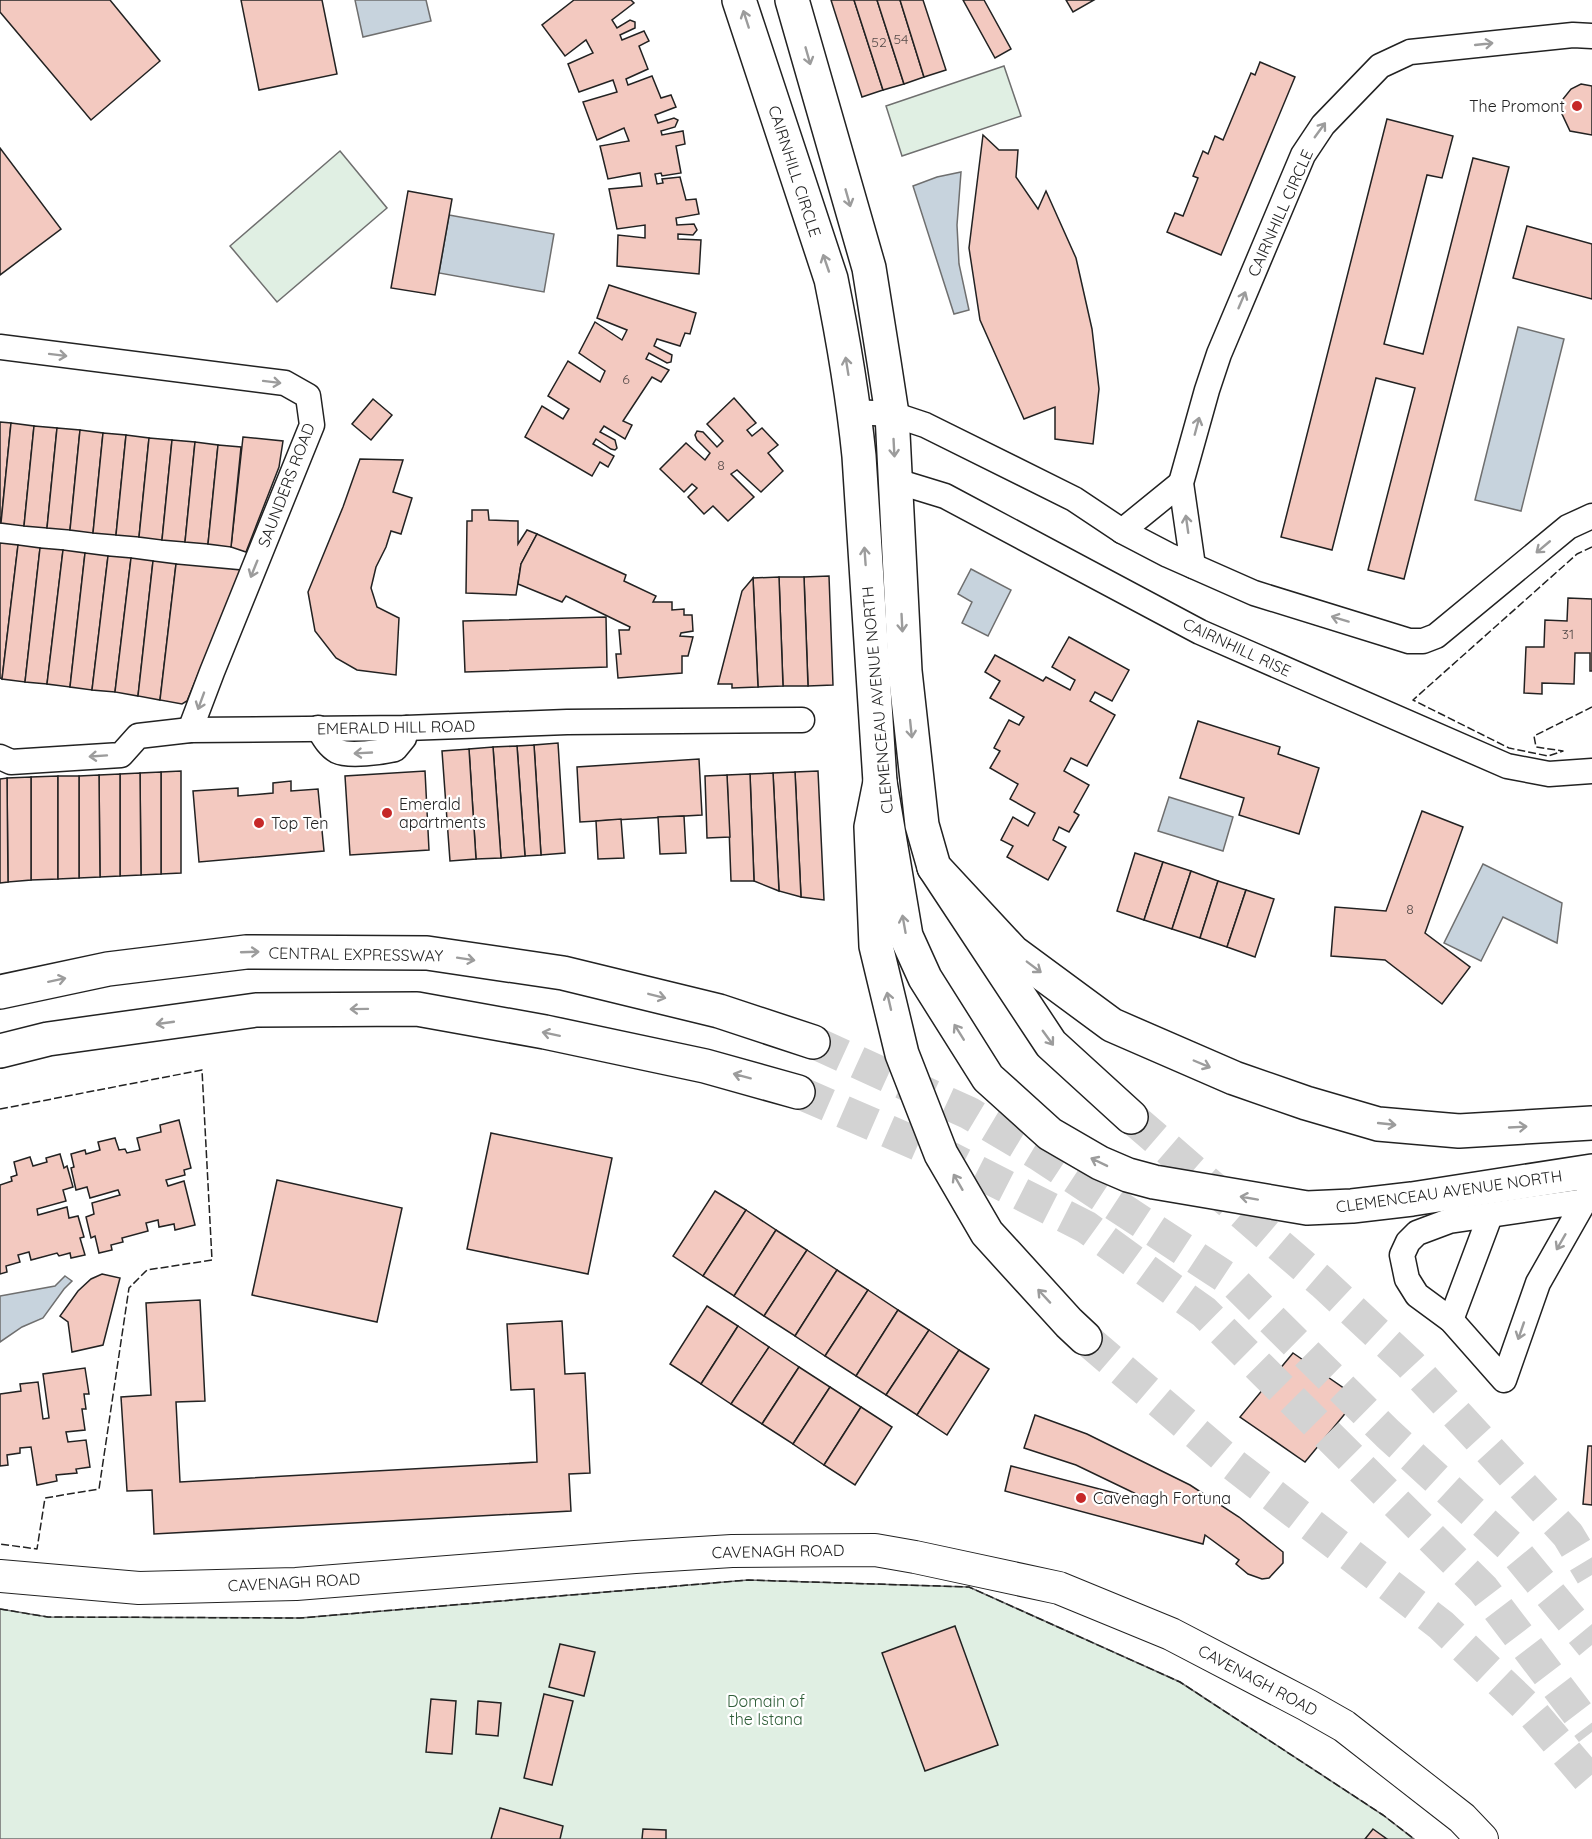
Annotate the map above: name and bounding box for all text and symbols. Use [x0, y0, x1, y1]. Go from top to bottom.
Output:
one-way arrow [739, 10, 750, 29]
house number: 54 [893, 30, 909, 48]
house number: 52 [871, 33, 887, 51]
one-way arrow [1473, 38, 1493, 49]
one-way arrow [803, 46, 814, 65]
place label: The Promont [1469, 96, 1565, 116]
marker: The Promont [1570, 99, 1584, 113]
street label: CAIRNHILL CIRCLE [764, 103, 826, 239]
one-way arrow [1314, 122, 1327, 138]
street label: CAIRNHILL CIRCLE [1243, 146, 1317, 280]
one-way arrow [843, 188, 854, 207]
one-way arrow [819, 254, 830, 273]
one-way arrow [1237, 291, 1248, 309]
one-way arrow [48, 349, 67, 360]
one-way arrow [841, 357, 852, 376]
house number: 6 [622, 370, 630, 388]
one-way arrow [262, 376, 282, 387]
one-way arrow [1192, 417, 1203, 436]
street label: SAUNDERS ROAD [253, 420, 319, 550]
one-way arrow [888, 437, 899, 457]
house number: 8 [717, 456, 725, 474]
one-way arrow [1182, 515, 1193, 535]
one-way arrow [1535, 541, 1551, 554]
one-way arrow [860, 547, 871, 567]
one-way arrow [248, 559, 259, 578]
street label: CLEMENCEAU AVENUE NORTH [857, 585, 897, 815]
one-way arrow [897, 613, 908, 633]
street label: CAIRNHILL RISE [1180, 613, 1294, 681]
one-way arrow [1331, 613, 1350, 624]
house number: 31 [1562, 625, 1574, 643]
one-way arrow [195, 691, 206, 710]
street label: EMERALD HILL ROAD [317, 716, 475, 738]
one-way arrow [906, 719, 917, 739]
one-way arrow [354, 747, 374, 758]
one-way arrow [89, 751, 109, 762]
place label: Emerald apartments [399, 794, 486, 832]
marker: Emerald apartments [380, 806, 394, 820]
place label: Top Ten [271, 813, 329, 833]
marker: Top Ten [252, 816, 266, 830]
house number: 8 [1406, 900, 1414, 918]
one-way arrow [898, 914, 909, 934]
street label: CENTRAL EXPRESSWAY [269, 942, 444, 966]
one-way arrow [240, 947, 259, 958]
one-way arrow [455, 953, 475, 964]
one-way arrow [1026, 961, 1042, 974]
one-way arrow [47, 973, 66, 985]
one-way arrow [647, 991, 666, 1003]
one-way arrow [883, 992, 895, 1011]
one-way arrow [349, 1003, 369, 1015]
one-way arrow [155, 1018, 175, 1029]
one-way arrow [953, 1024, 965, 1041]
one-way arrow [542, 1028, 562, 1039]
one-way arrow [1042, 1029, 1054, 1045]
one-way arrow [1192, 1059, 1211, 1070]
one-way arrow [732, 1070, 751, 1081]
one-way arrow [1377, 1119, 1396, 1130]
one-way arrow [1507, 1122, 1527, 1133]
one-way arrow [1091, 1156, 1109, 1168]
street label: CLEMENCEAU AVENUE NORTH [1335, 1165, 1563, 1217]
one-way arrow [952, 1174, 963, 1192]
one-way arrow [1240, 1193, 1260, 1204]
one-way arrow [1555, 1233, 1567, 1250]
one-way arrow [1037, 1289, 1051, 1304]
one-way arrow [1515, 1321, 1526, 1340]
place label: Cavenagh Fortuna [1093, 1488, 1231, 1508]
marker: Cavenagh Fortuna [1074, 1491, 1088, 1505]
street label: CAVENAGH ROAD [712, 1540, 844, 1562]
street label: CAVENAGH ROAD [227, 1569, 361, 1595]
street label: CAVENAGH ROAD [1195, 1640, 1321, 1720]
park label: Domain of the Istana [727, 1691, 805, 1729]

